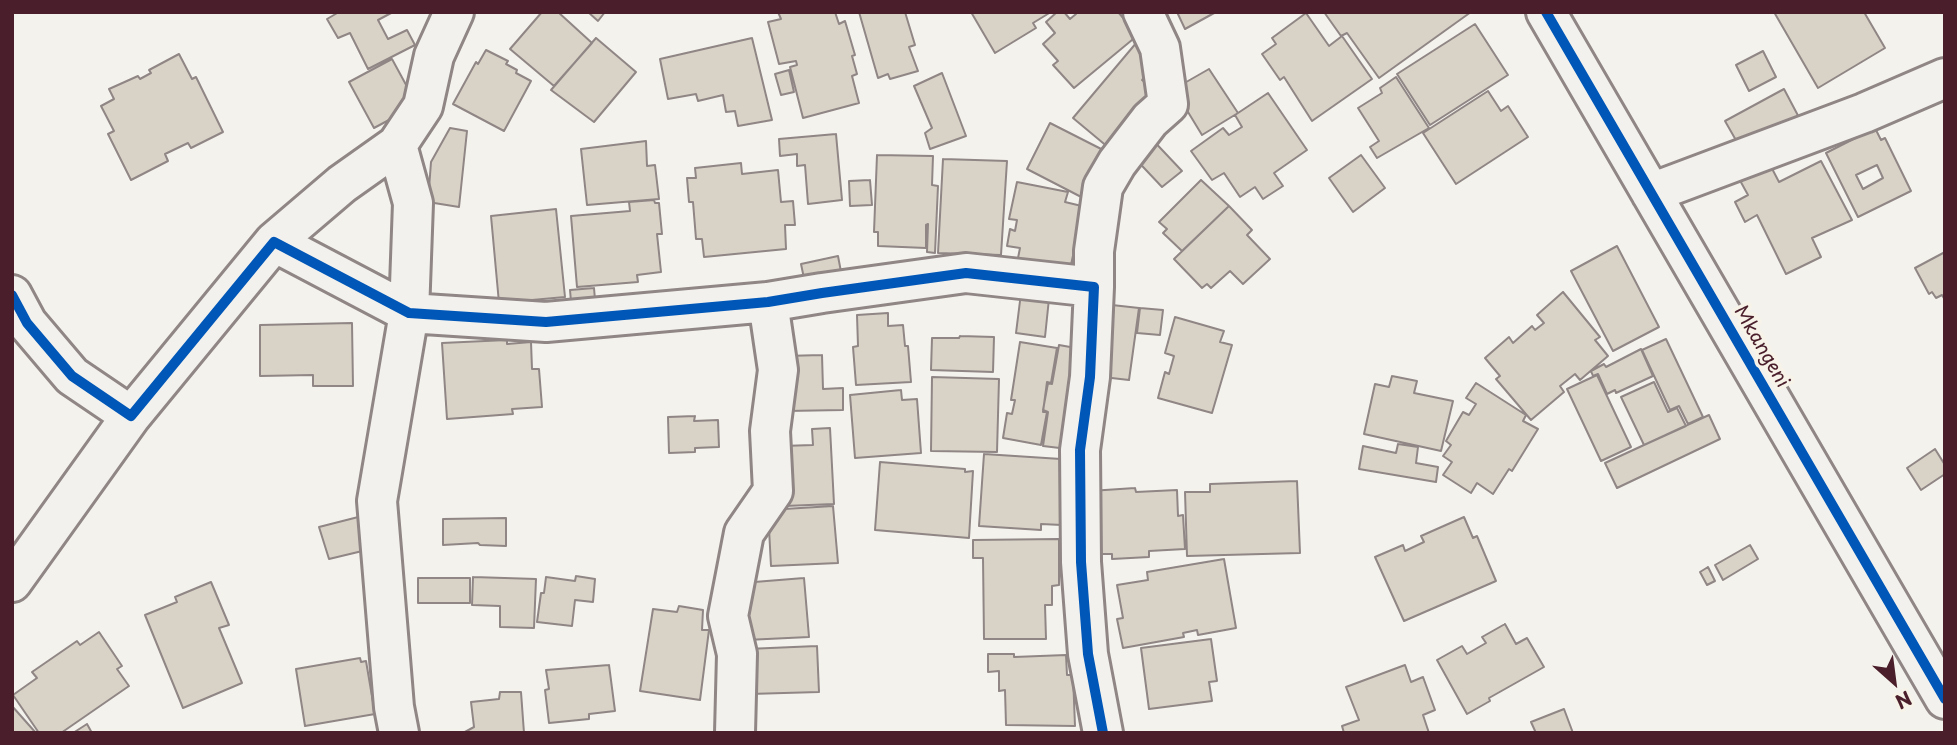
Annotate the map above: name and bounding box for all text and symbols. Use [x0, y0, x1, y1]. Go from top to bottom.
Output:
street label: Mkangeni [1728, 302, 1794, 392]
north arrow [1859, 647, 1929, 717]
text: N [1891, 685, 1917, 716]

